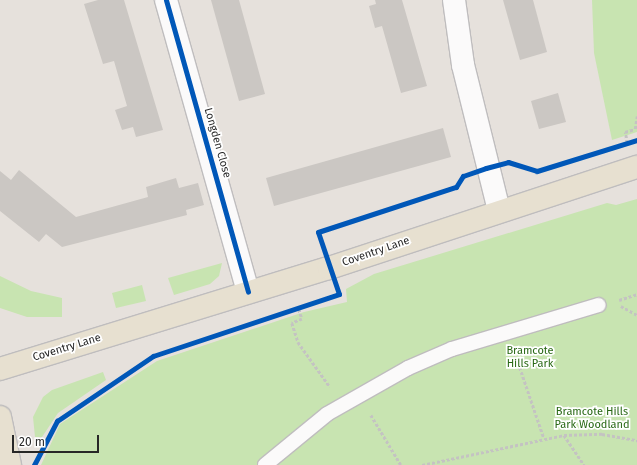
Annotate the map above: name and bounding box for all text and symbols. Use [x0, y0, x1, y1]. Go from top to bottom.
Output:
street label: Longden Close [201, 106, 233, 180]
street label: Coventry Lane [341, 234, 411, 270]
street label: Coventry Lane [31, 331, 103, 365]
park label: Bramcote Hills Park [506, 345, 554, 371]
park label: Bramcote Hills Park Woodland [554, 406, 630, 432]
scale bar [14, 427, 101, 453]
text: 20 m [19, 435, 45, 449]

